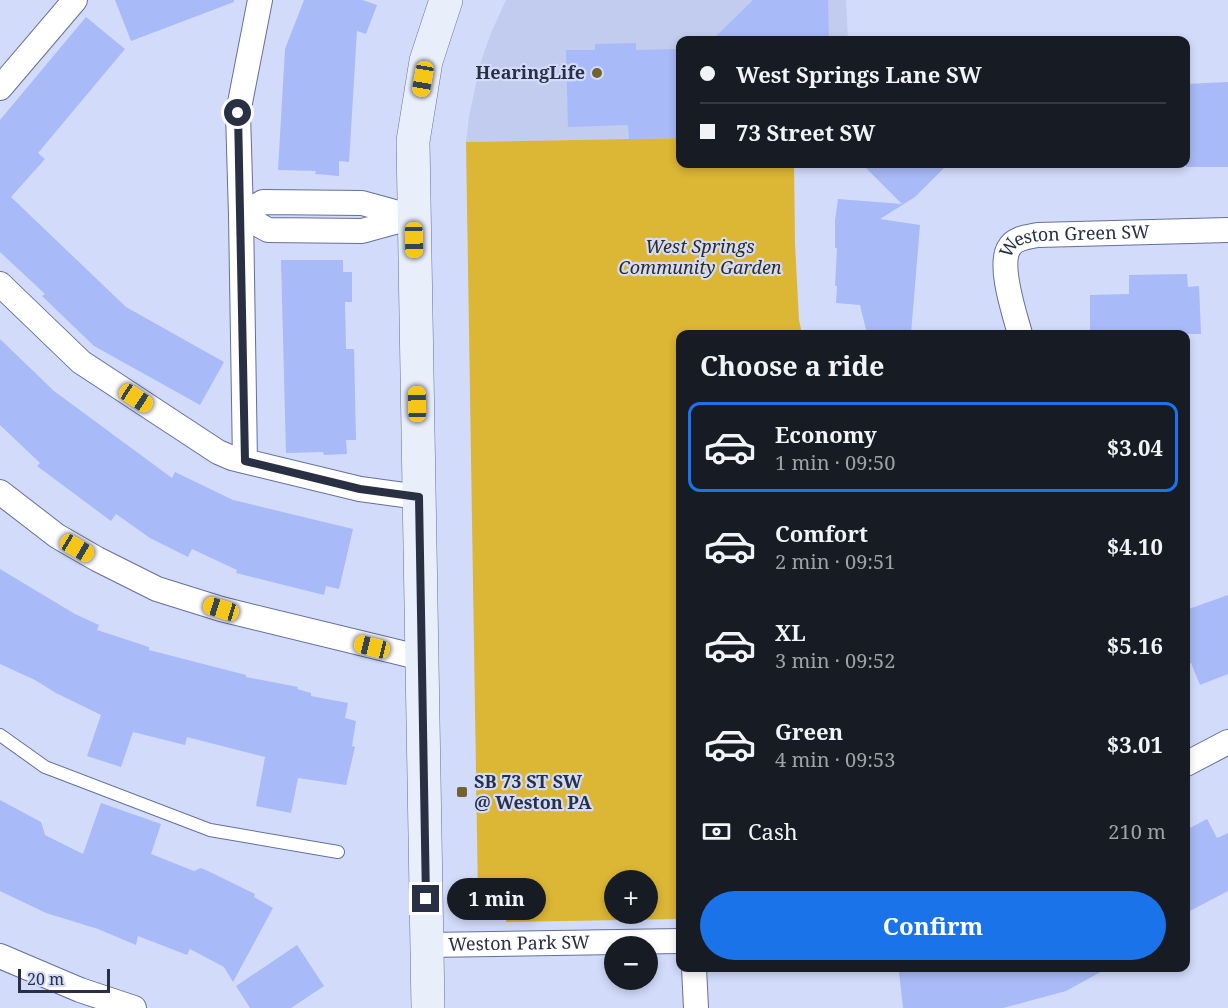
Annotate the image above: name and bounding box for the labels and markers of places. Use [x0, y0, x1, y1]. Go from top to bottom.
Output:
place label: HearingLife [476, 60, 585, 84]
marker: HearingLife [590, 66, 604, 80]
place label: SB 73 ST SW @ Weston PA [474, 769, 592, 814]
marker: SB 73 ST SW @ Weston PA [455, 785, 469, 799]

